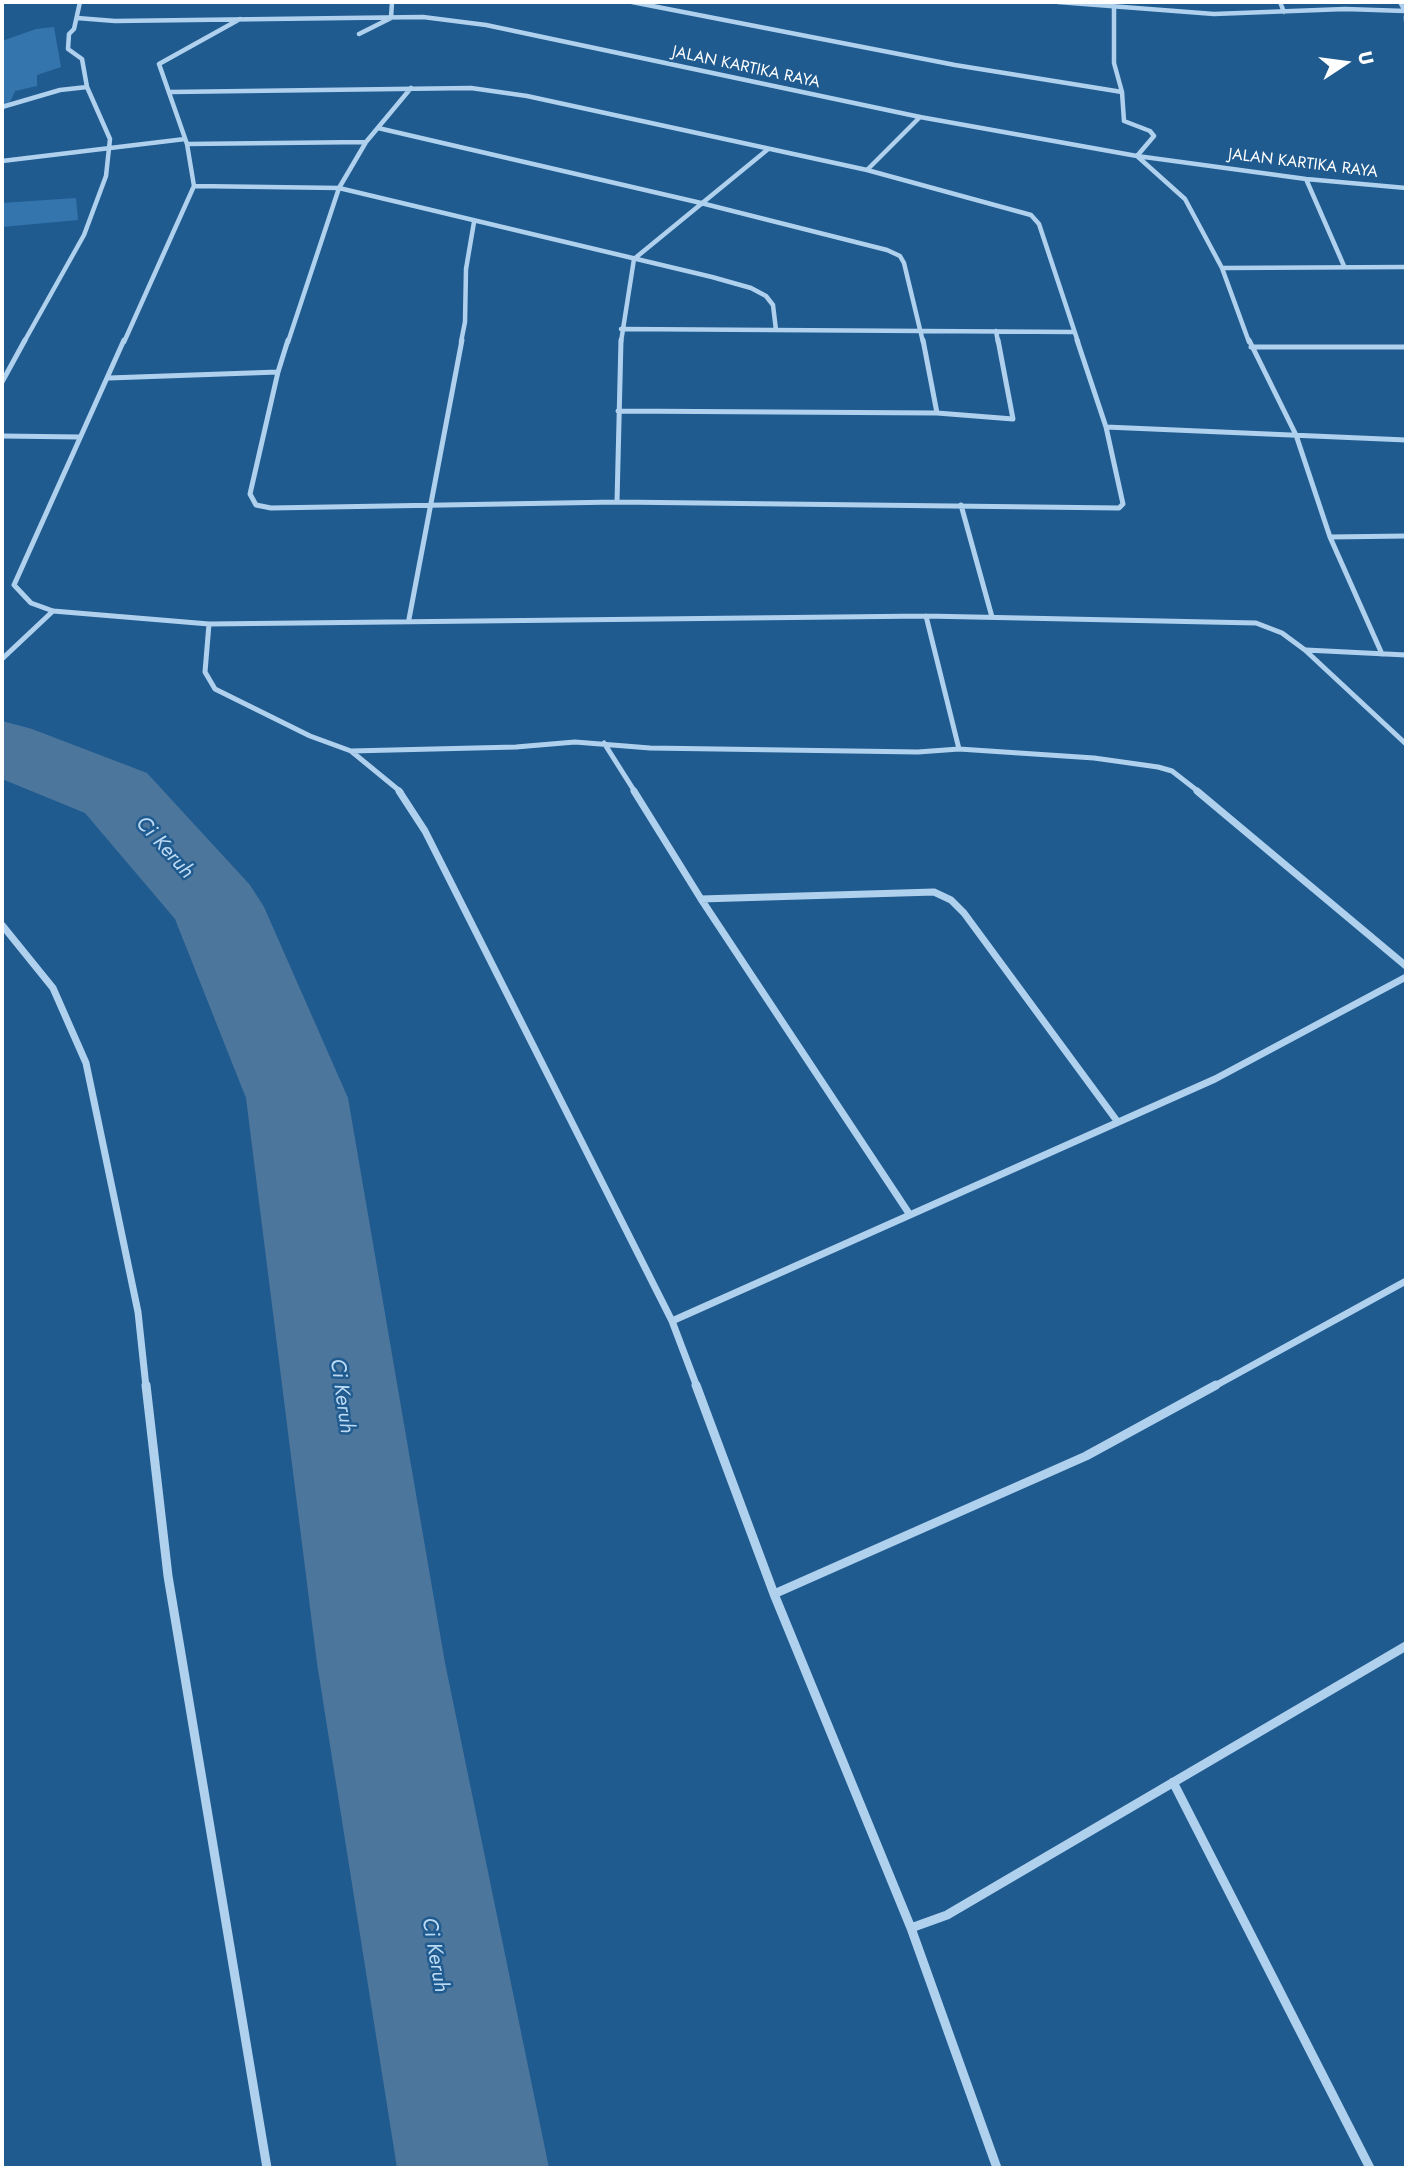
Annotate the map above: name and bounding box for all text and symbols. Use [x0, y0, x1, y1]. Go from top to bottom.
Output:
north arrow [1310, 28, 1380, 98]
street label: JALAN KARTIKA RAYA [670, 43, 822, 93]
text: U [1351, 49, 1381, 68]
street label: JALAN KARTIKA RAYA [1227, 145, 1379, 183]
water label: Ci Keruh [129, 812, 199, 884]
water label: Ci Keruh [323, 1357, 359, 1435]
water label: Ci Keruh [415, 1916, 453, 1994]

